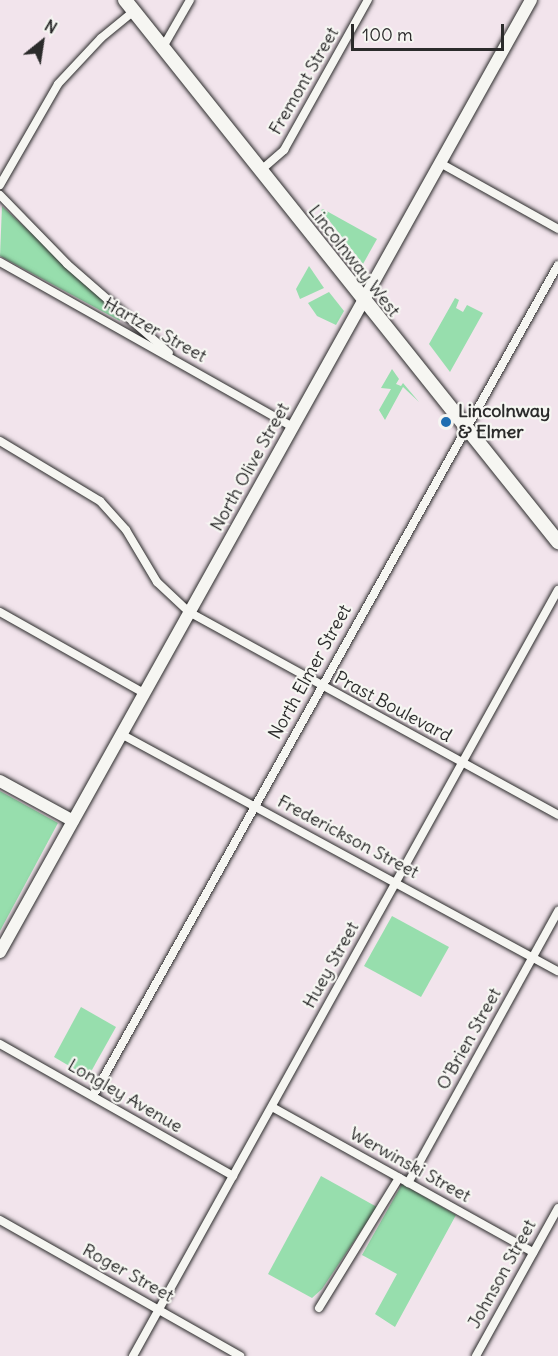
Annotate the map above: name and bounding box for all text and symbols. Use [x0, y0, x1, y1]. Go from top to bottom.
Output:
north arrow [12, 12, 72, 72]
scale bar [354, 12, 507, 50]
text: N [41, 15, 61, 38]
street label: Fremont Street [265, 23, 343, 139]
text: 100 m [362, 23, 413, 46]
street label: Lincolnway West [304, 201, 404, 321]
street label: Hartzer Street [100, 293, 210, 367]
street label: North Olive Street [206, 399, 294, 535]
place label: Lincolnway & Elmer [458, 401, 550, 444]
marker: Lincolnway & Elmer [439, 415, 453, 429]
street label: North Elmer Street [264, 601, 356, 743]
street label: Prast Boulevard [331, 667, 455, 747]
street label: Frederickson Street [274, 791, 422, 883]
street label: Huey Street [298, 918, 364, 1012]
street label: O'Brien Street [432, 984, 506, 1094]
street label: Longley Avenue [64, 1054, 186, 1138]
street label: Werwinski Street [346, 1123, 474, 1207]
street label: Johnson Street [463, 1216, 541, 1332]
street label: Roger Street [79, 1239, 177, 1307]

